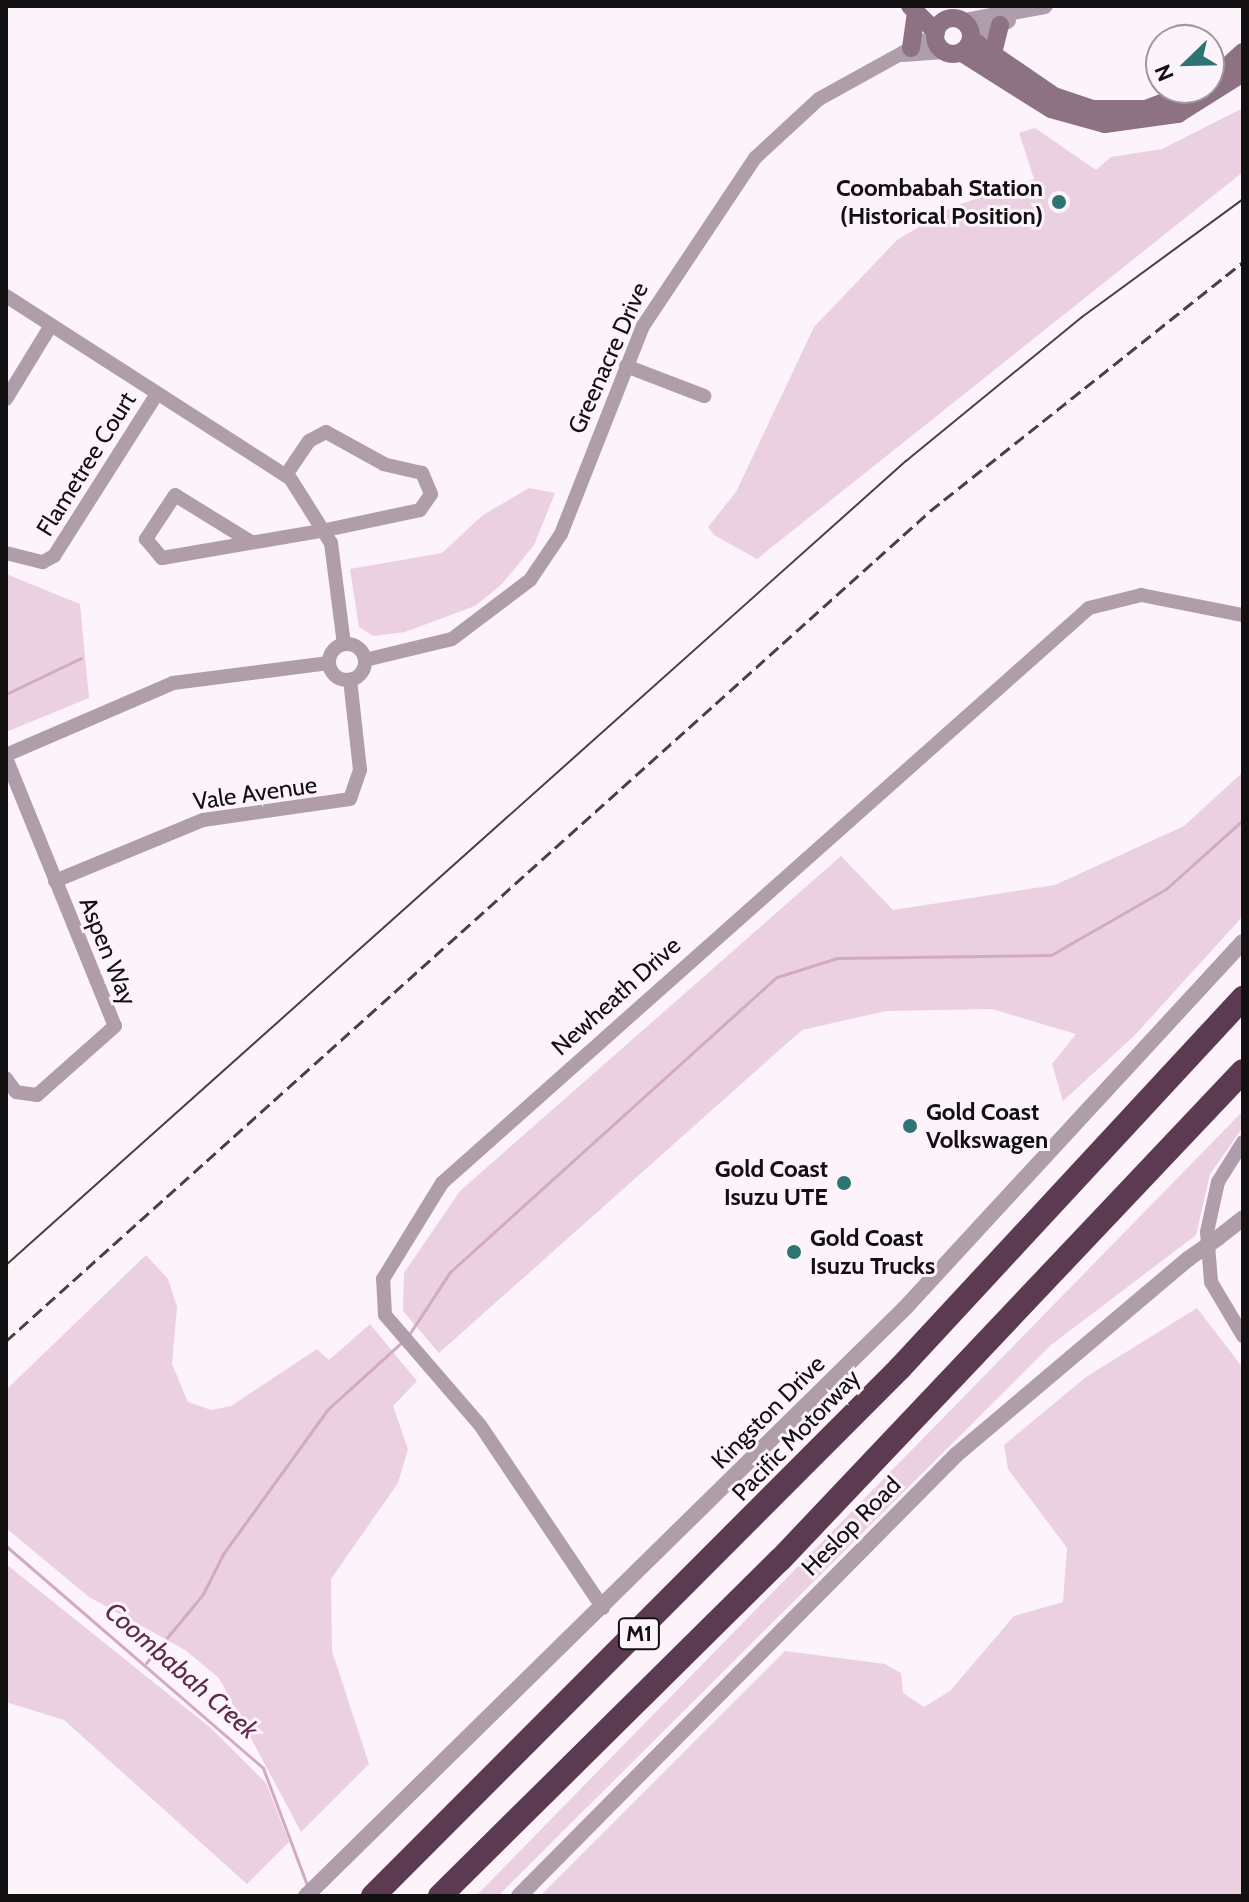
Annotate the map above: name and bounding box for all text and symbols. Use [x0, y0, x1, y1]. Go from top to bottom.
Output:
north arrow [1145, 24, 1225, 104]
text: N [1149, 60, 1180, 85]
place label: Coombabah Station (Historical Position) [836, 174, 1043, 230]
marker: Coombabah Station (Historical Position) [1050, 193, 1068, 211]
street label: Greenacre Drive [562, 278, 654, 438]
street label: Flametree Court [30, 387, 142, 541]
street label: Vale Avenue [191, 770, 319, 816]
street label: Aspen Way [73, 893, 143, 1009]
street label: Newheath Drive [546, 931, 686, 1061]
place label: Gold Coast Volkswagen [926, 1098, 1048, 1154]
marker: Gold Coast Volkswagen [901, 1117, 919, 1135]
place label: Gold Coast Isuzu UTE [715, 1155, 828, 1211]
marker: Gold Coast Isuzu UTE [835, 1174, 853, 1192]
place label: Gold Coast Isuzu Trucks [810, 1224, 935, 1280]
marker: Gold Coast Isuzu Trucks [785, 1243, 803, 1261]
street label: Kingston Drive [705, 1349, 831, 1475]
street label: Pacific Motorway [726, 1363, 866, 1507]
street label: Heslop Road [795, 1470, 907, 1582]
water label: Coombabah Creek [98, 1596, 264, 1746]
road number: M1 [617, 1616, 661, 1652]

